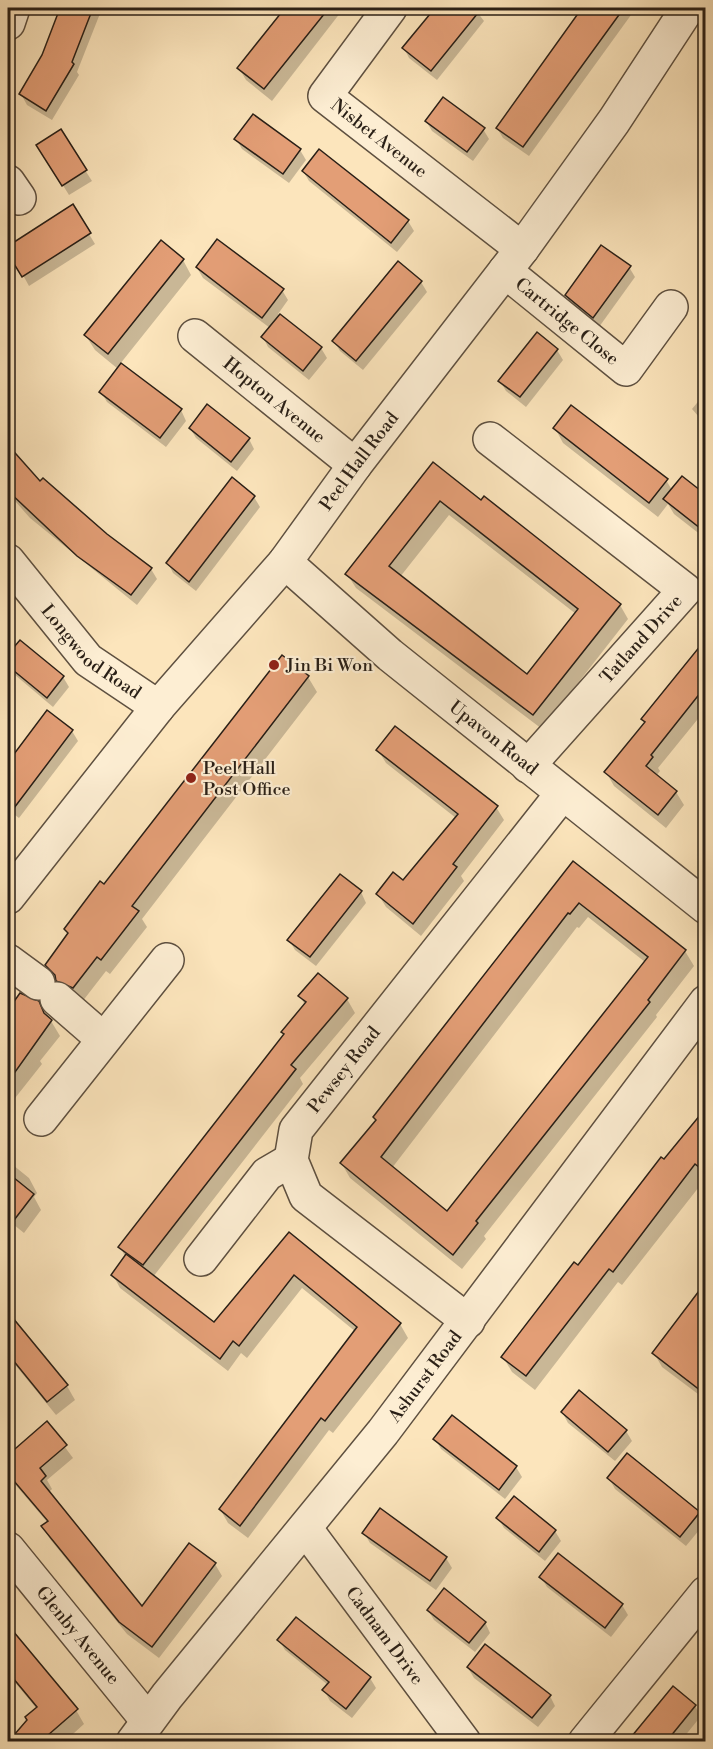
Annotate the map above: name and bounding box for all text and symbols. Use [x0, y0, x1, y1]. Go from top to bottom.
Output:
street label: Nisbet Avenue [326, 94, 432, 183]
street label: Cartridge Close [510, 273, 624, 371]
street label: Hopton Avenue [218, 352, 330, 449]
street label: Peel Hall Road [315, 407, 404, 515]
street label: Tatland Drive [595, 590, 687, 689]
street label: Longwood Road [36, 600, 146, 705]
place label: Jin Bi Won [285, 654, 373, 677]
marker: Jin Bi Won [267, 658, 281, 672]
street label: Upavon Road [444, 696, 543, 781]
place label: Peel Hall Post Office [203, 757, 291, 801]
marker: Peel Hall Post Office [184, 771, 198, 785]
street label: Pewsey Road [303, 1021, 386, 1118]
street label: Ashurst Road [383, 1326, 468, 1428]
street label: Glenby Avenue [31, 1581, 125, 1689]
street label: Cadnam Drive [340, 1582, 429, 1690]

